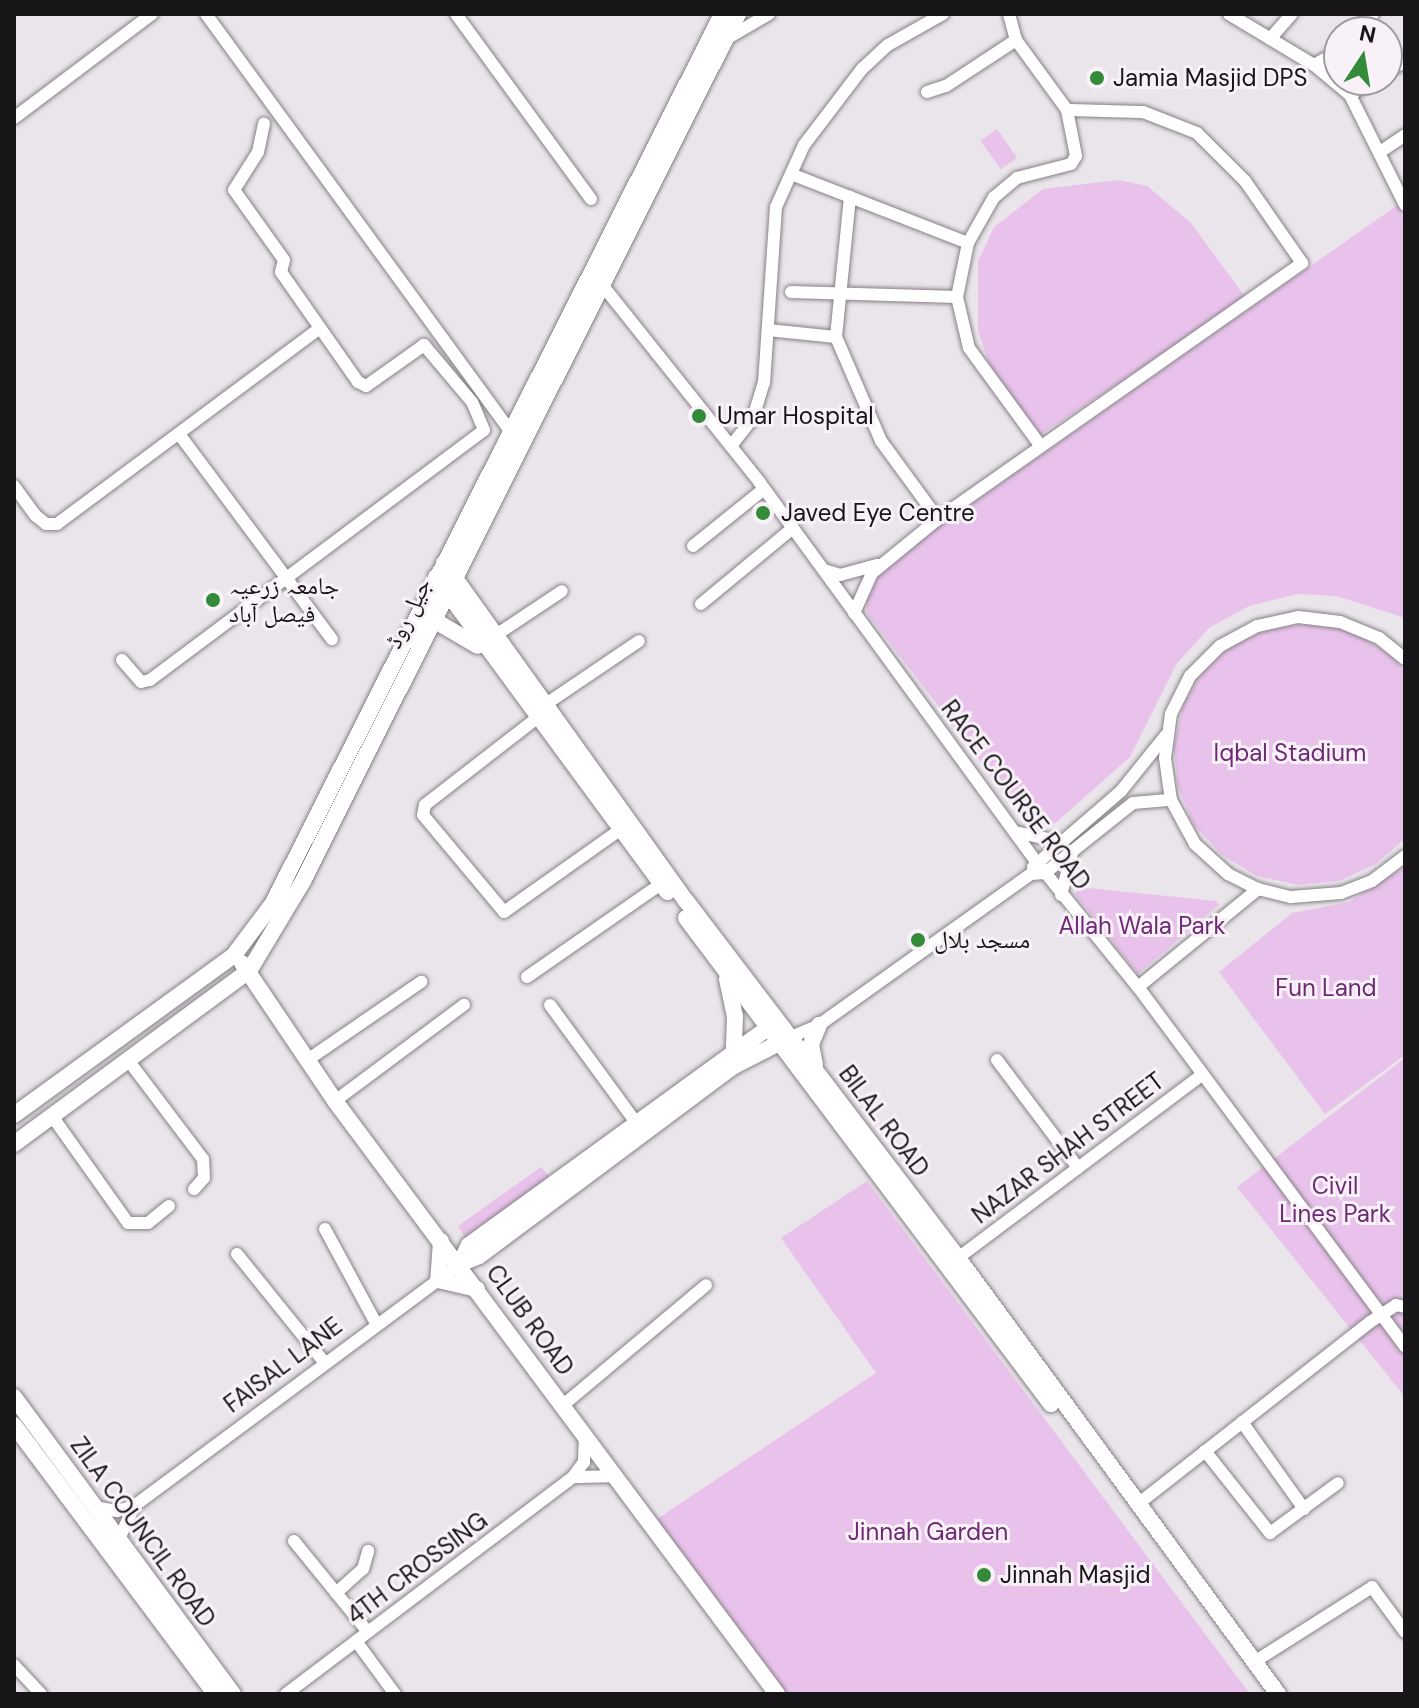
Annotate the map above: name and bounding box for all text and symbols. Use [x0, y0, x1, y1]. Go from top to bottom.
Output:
north arrow [1323, 16, 1403, 96]
text: N [1357, 18, 1379, 50]
place label: Jamia Masjid DPS [1113, 64, 1307, 92]
marker: Jamia Masjid DPS [1088, 69, 1106, 87]
place label: Umar Hospital [717, 402, 874, 430]
marker: Umar Hospital [688, 405, 710, 427]
place label: Javed Eye Centre [781, 499, 975, 527]
marker: Javed Eye Centre [752, 502, 774, 524]
place label: جامعہ زرعیہ فیصل آباد [229, 572, 339, 628]
street label: جیل روڈ [379, 573, 437, 653]
marker: جامعہ زرعیہ فیصل آباد [204, 591, 222, 609]
street label: RACE COURSE ROAD [935, 694, 1097, 896]
park label: Iqbal Stadium [1214, 739, 1366, 767]
park label: Allah Wala Park [1058, 912, 1226, 940]
place label: مسجد بلال [934, 926, 1030, 954]
marker: مسجد بلال [909, 931, 927, 949]
park label: Fun Land [1275, 974, 1377, 1002]
street label: BILAL ROAD [833, 1060, 935, 1182]
street label: NAZAR SHAH STREET [966, 1066, 1170, 1230]
park label: Civil Lines Park [1279, 1172, 1391, 1228]
street label: CLUB ROAD [480, 1259, 580, 1381]
street label: FAISAL LANE [218, 1311, 348, 1419]
street label: ZILA COUNCIL ROAD [64, 1431, 222, 1633]
street label: 4TH CROSSING [341, 1506, 493, 1630]
park label: Jinnah Garden [848, 1518, 1008, 1546]
place label: Jinnah Masjid [1000, 1561, 1151, 1589]
marker: Jinnah Masjid [975, 1566, 993, 1584]

